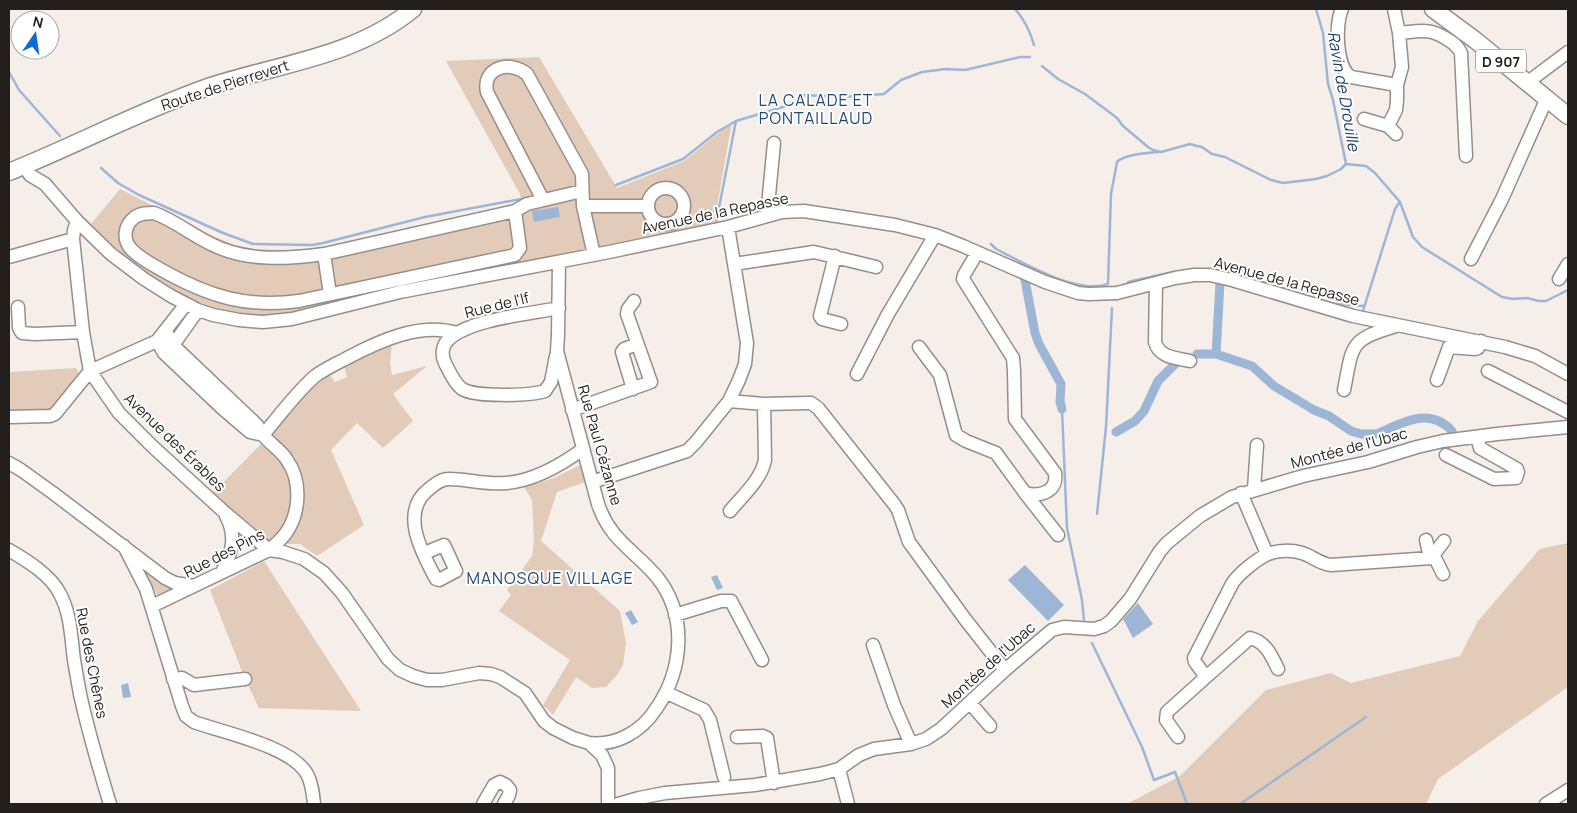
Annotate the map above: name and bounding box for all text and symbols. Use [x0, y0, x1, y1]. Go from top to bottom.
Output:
north arrow [10, 10, 60, 60]
text: N [31, 11, 45, 32]
water label: Ravin de Drouille [1323, 29, 1366, 154]
road number: D 907 [1476, 49, 1526, 72]
street label: Route de Pierrevert [158, 54, 292, 116]
district label: LA CALADE ET PONTAILLAUD [759, 89, 873, 129]
street label: Avenue de la Repasse [640, 187, 791, 239]
street label: Avenue de la Repasse [1212, 252, 1362, 311]
street label: Rue de l'If [463, 287, 532, 323]
street label: Rue Paul Cézanne [573, 382, 627, 508]
street label: Avenue des Érables [120, 388, 231, 496]
street label: Montée de l'Ubac [1288, 422, 1410, 474]
street label: Rue des Pins [180, 524, 268, 582]
district label: MANOSQUE VILLAGE [466, 567, 634, 589]
street label: Rue des Chênes [71, 606, 113, 720]
street label: Montée de l'Ubac [936, 617, 1040, 713]

